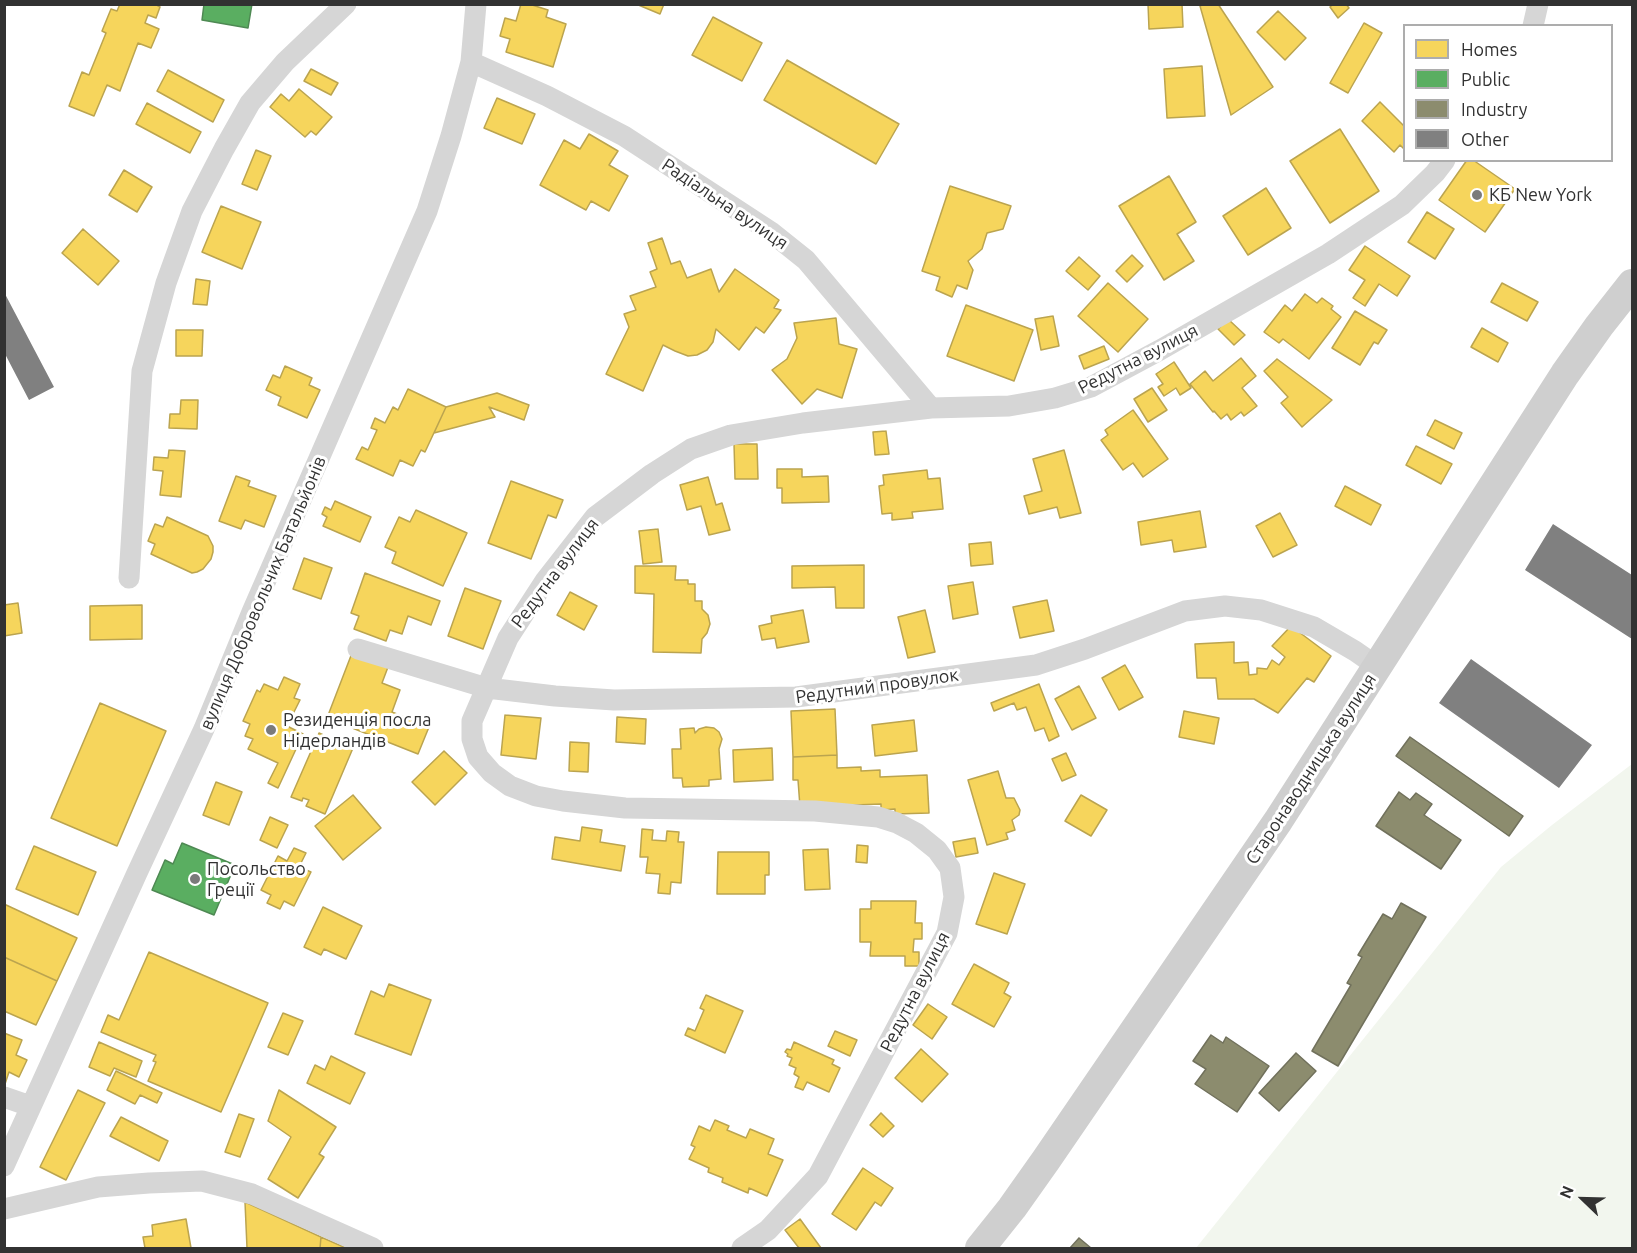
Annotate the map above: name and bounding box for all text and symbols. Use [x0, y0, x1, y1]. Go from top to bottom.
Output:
legend [1403, 24, 1613, 162]
text: Homes [1461, 39, 1517, 59]
text: Public [1461, 69, 1510, 89]
text: Industry [1461, 99, 1527, 119]
text: Other [1461, 129, 1509, 149]
street label: Радіальна вулиця [658, 154, 792, 254]
place label: КБ New York [1489, 184, 1592, 206]
marker: КБ New York [1470, 188, 1484, 202]
street label: Редутна вулиця [1074, 319, 1202, 399]
street label: вулиця Добровольчих Батальйонів [195, 453, 331, 733]
street label: Редутна вулиця [507, 514, 603, 632]
street label: Редутний провулок [794, 664, 960, 708]
street label: Старонаводницька вулиця [1241, 670, 1381, 868]
place label: Резиденція посла Нідерландів [283, 709, 432, 752]
marker: Резиденція посла Нідерландів [264, 723, 278, 737]
place label: Посольство Греції [207, 858, 306, 900]
marker: Посольство Греції [188, 872, 202, 886]
street label: Редутна вулиця [875, 928, 955, 1056]
north arrow [1553, 1169, 1613, 1229]
text: N [1556, 1183, 1577, 1201]

